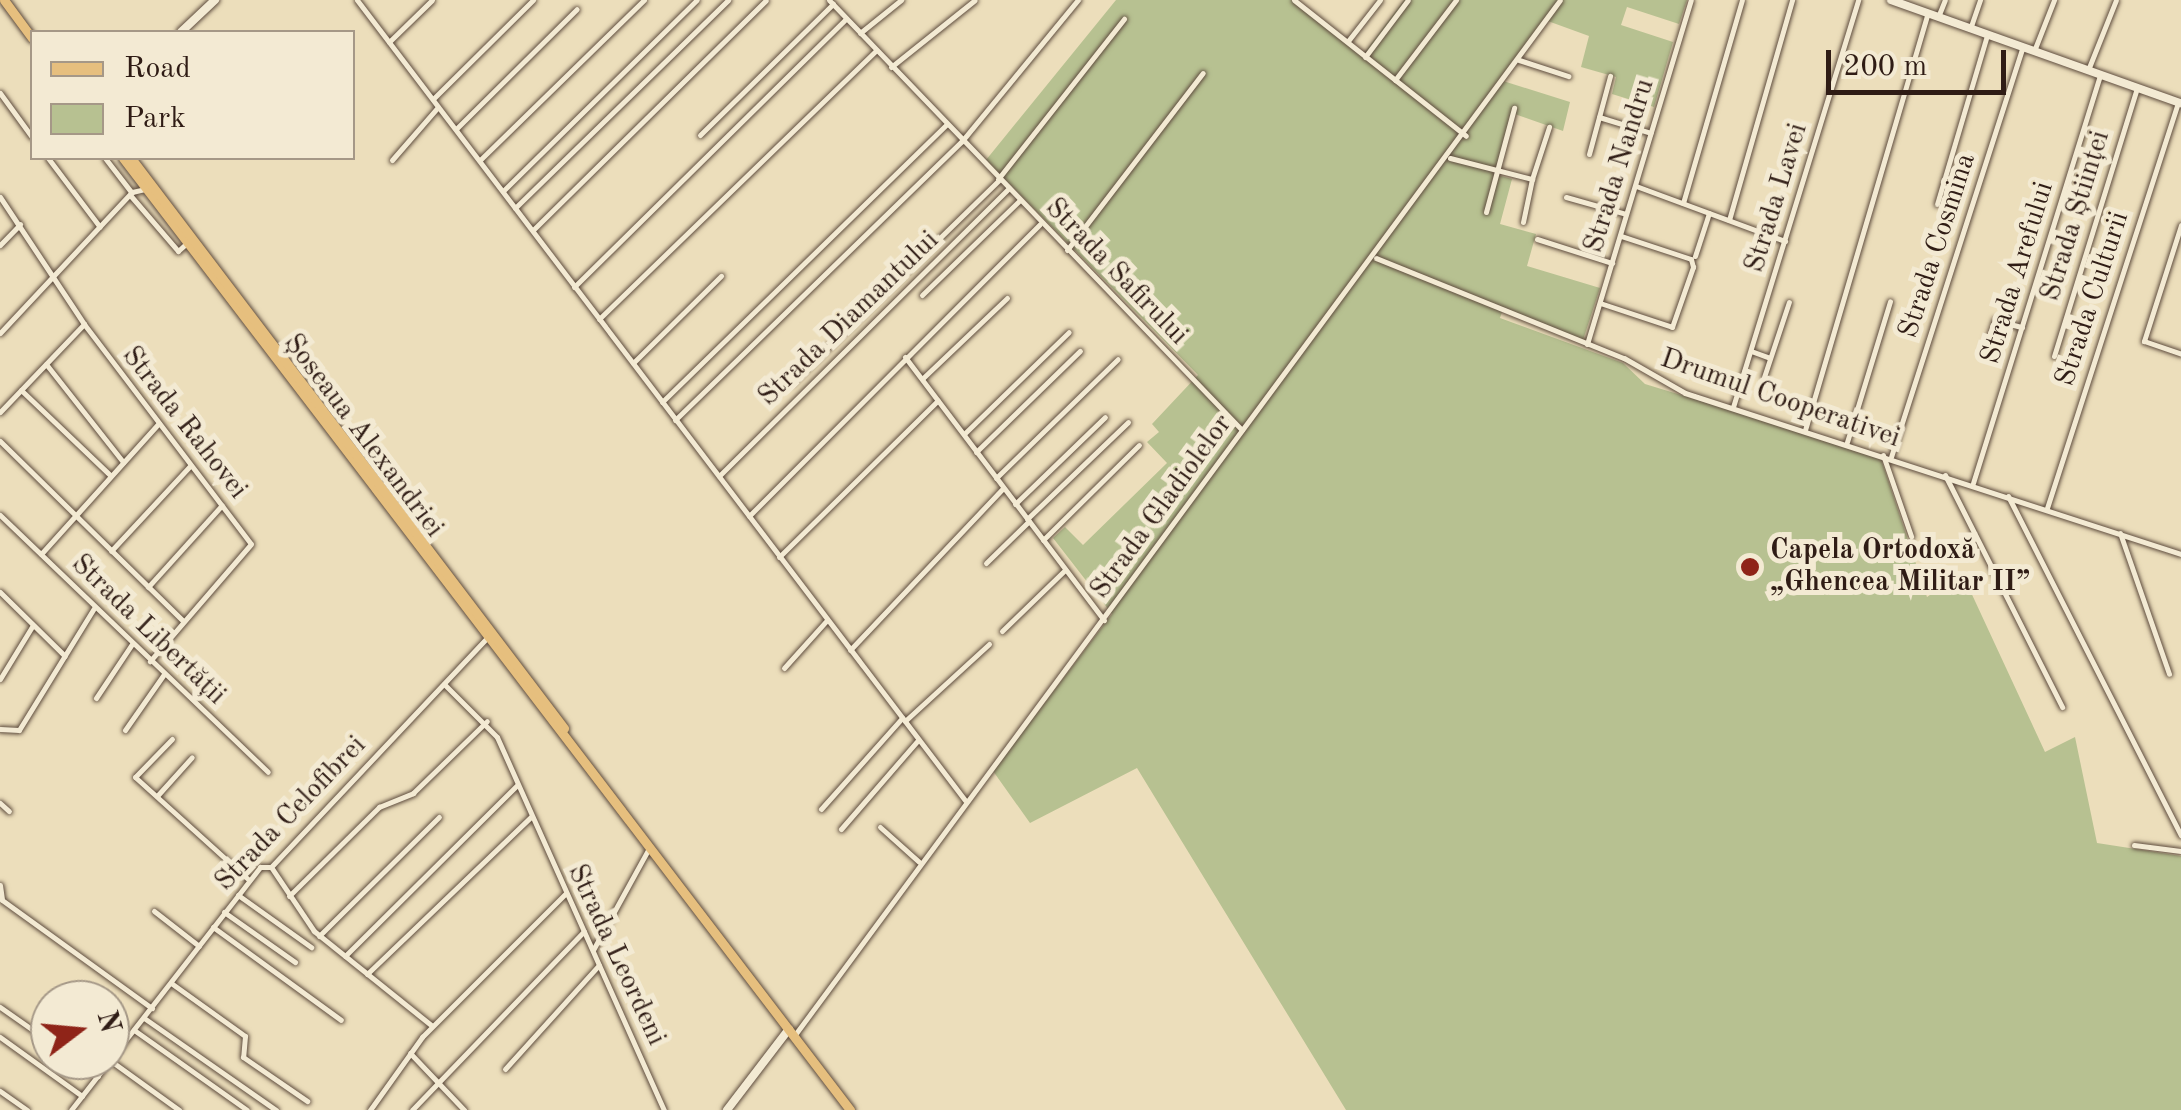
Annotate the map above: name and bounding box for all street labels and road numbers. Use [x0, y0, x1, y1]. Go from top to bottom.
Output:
street label: Strada Nandru [1578, 75, 1662, 257]
street label: Strada Lavei [1738, 119, 1816, 277]
street label: Strada Științei [2034, 127, 2118, 305]
street label: Strada Cosmina [1892, 149, 1984, 343]
street label: Strada Arefului [1974, 178, 2062, 368]
street label: Strada Safirului [1037, 192, 1195, 352]
street label: Strada Culturii [2049, 208, 2137, 390]
street label: Strada Diamantului [752, 224, 946, 414]
street label: Șoseaua Alexandriei [276, 328, 450, 544]
street label: Strada Rahovei [114, 340, 254, 506]
street label: Drumul Cooperativei [1656, 342, 1904, 456]
street label: Strada Gladiolelor [1084, 408, 1240, 606]
street label: Strada Libertății [64, 548, 232, 712]
street label: Strada Celofibrei [208, 729, 374, 899]
street label: Strada Leordeni [559, 859, 673, 1051]

